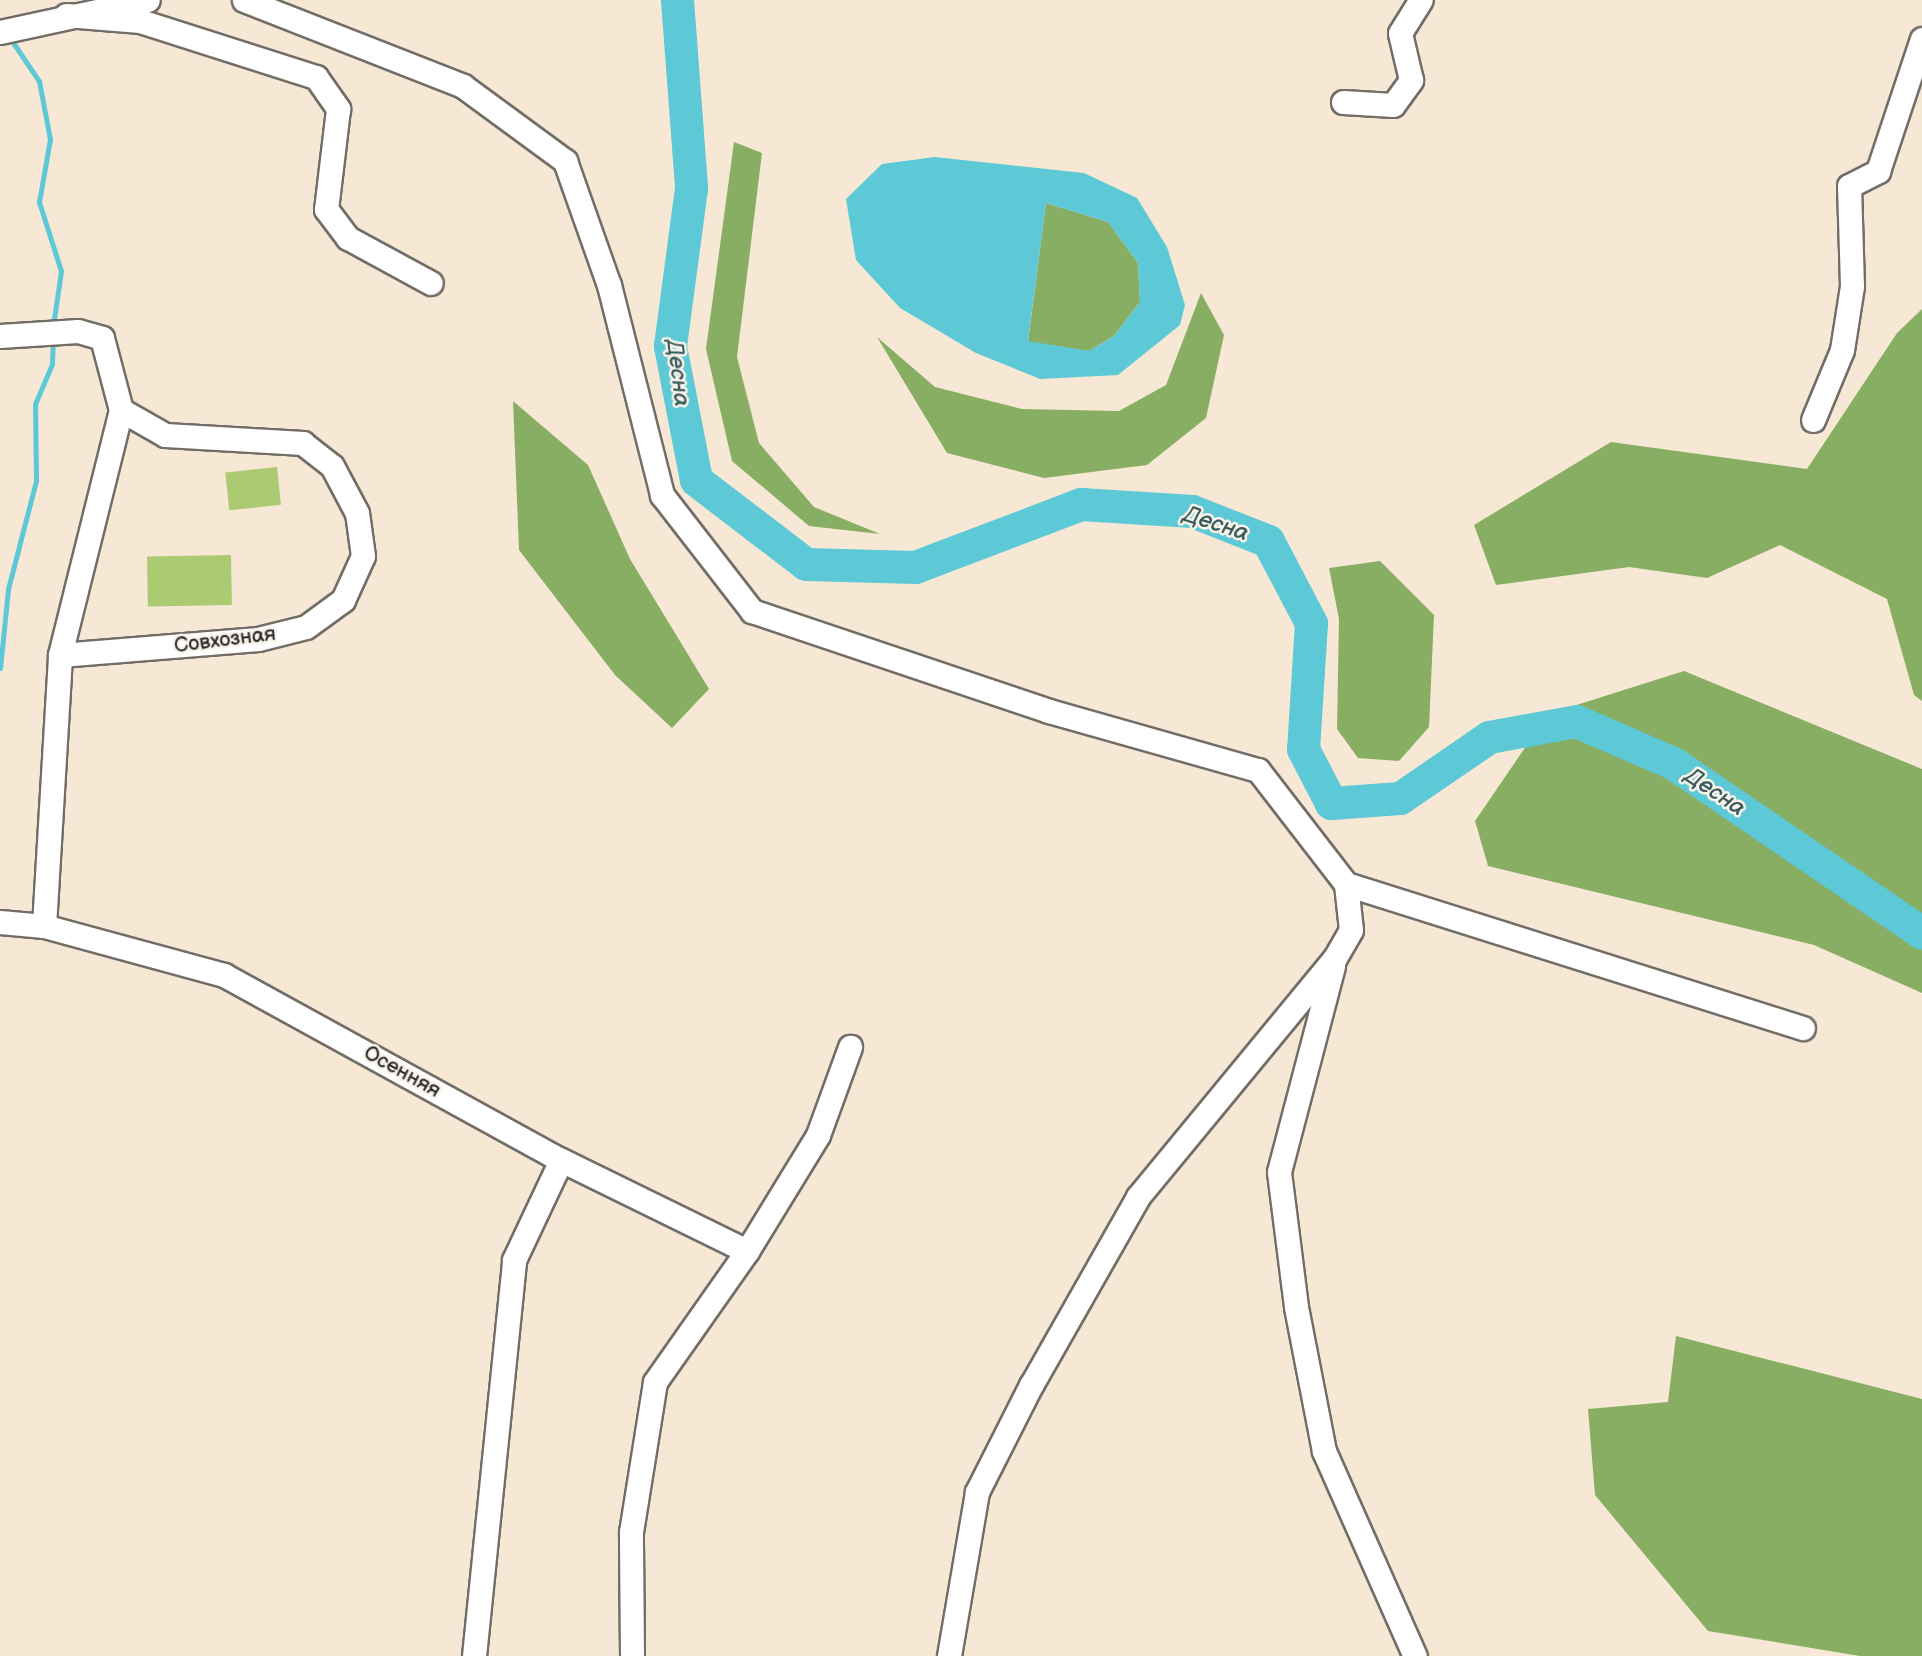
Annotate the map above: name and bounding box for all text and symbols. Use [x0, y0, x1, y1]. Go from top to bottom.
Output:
water label: Десна [660, 338, 696, 408]
water label: Десна [1180, 501, 1252, 547]
street label: Совхозная [173, 621, 277, 659]
water label: Десна [1680, 762, 1750, 822]
street label: Осенняя [359, 1041, 445, 1103]

